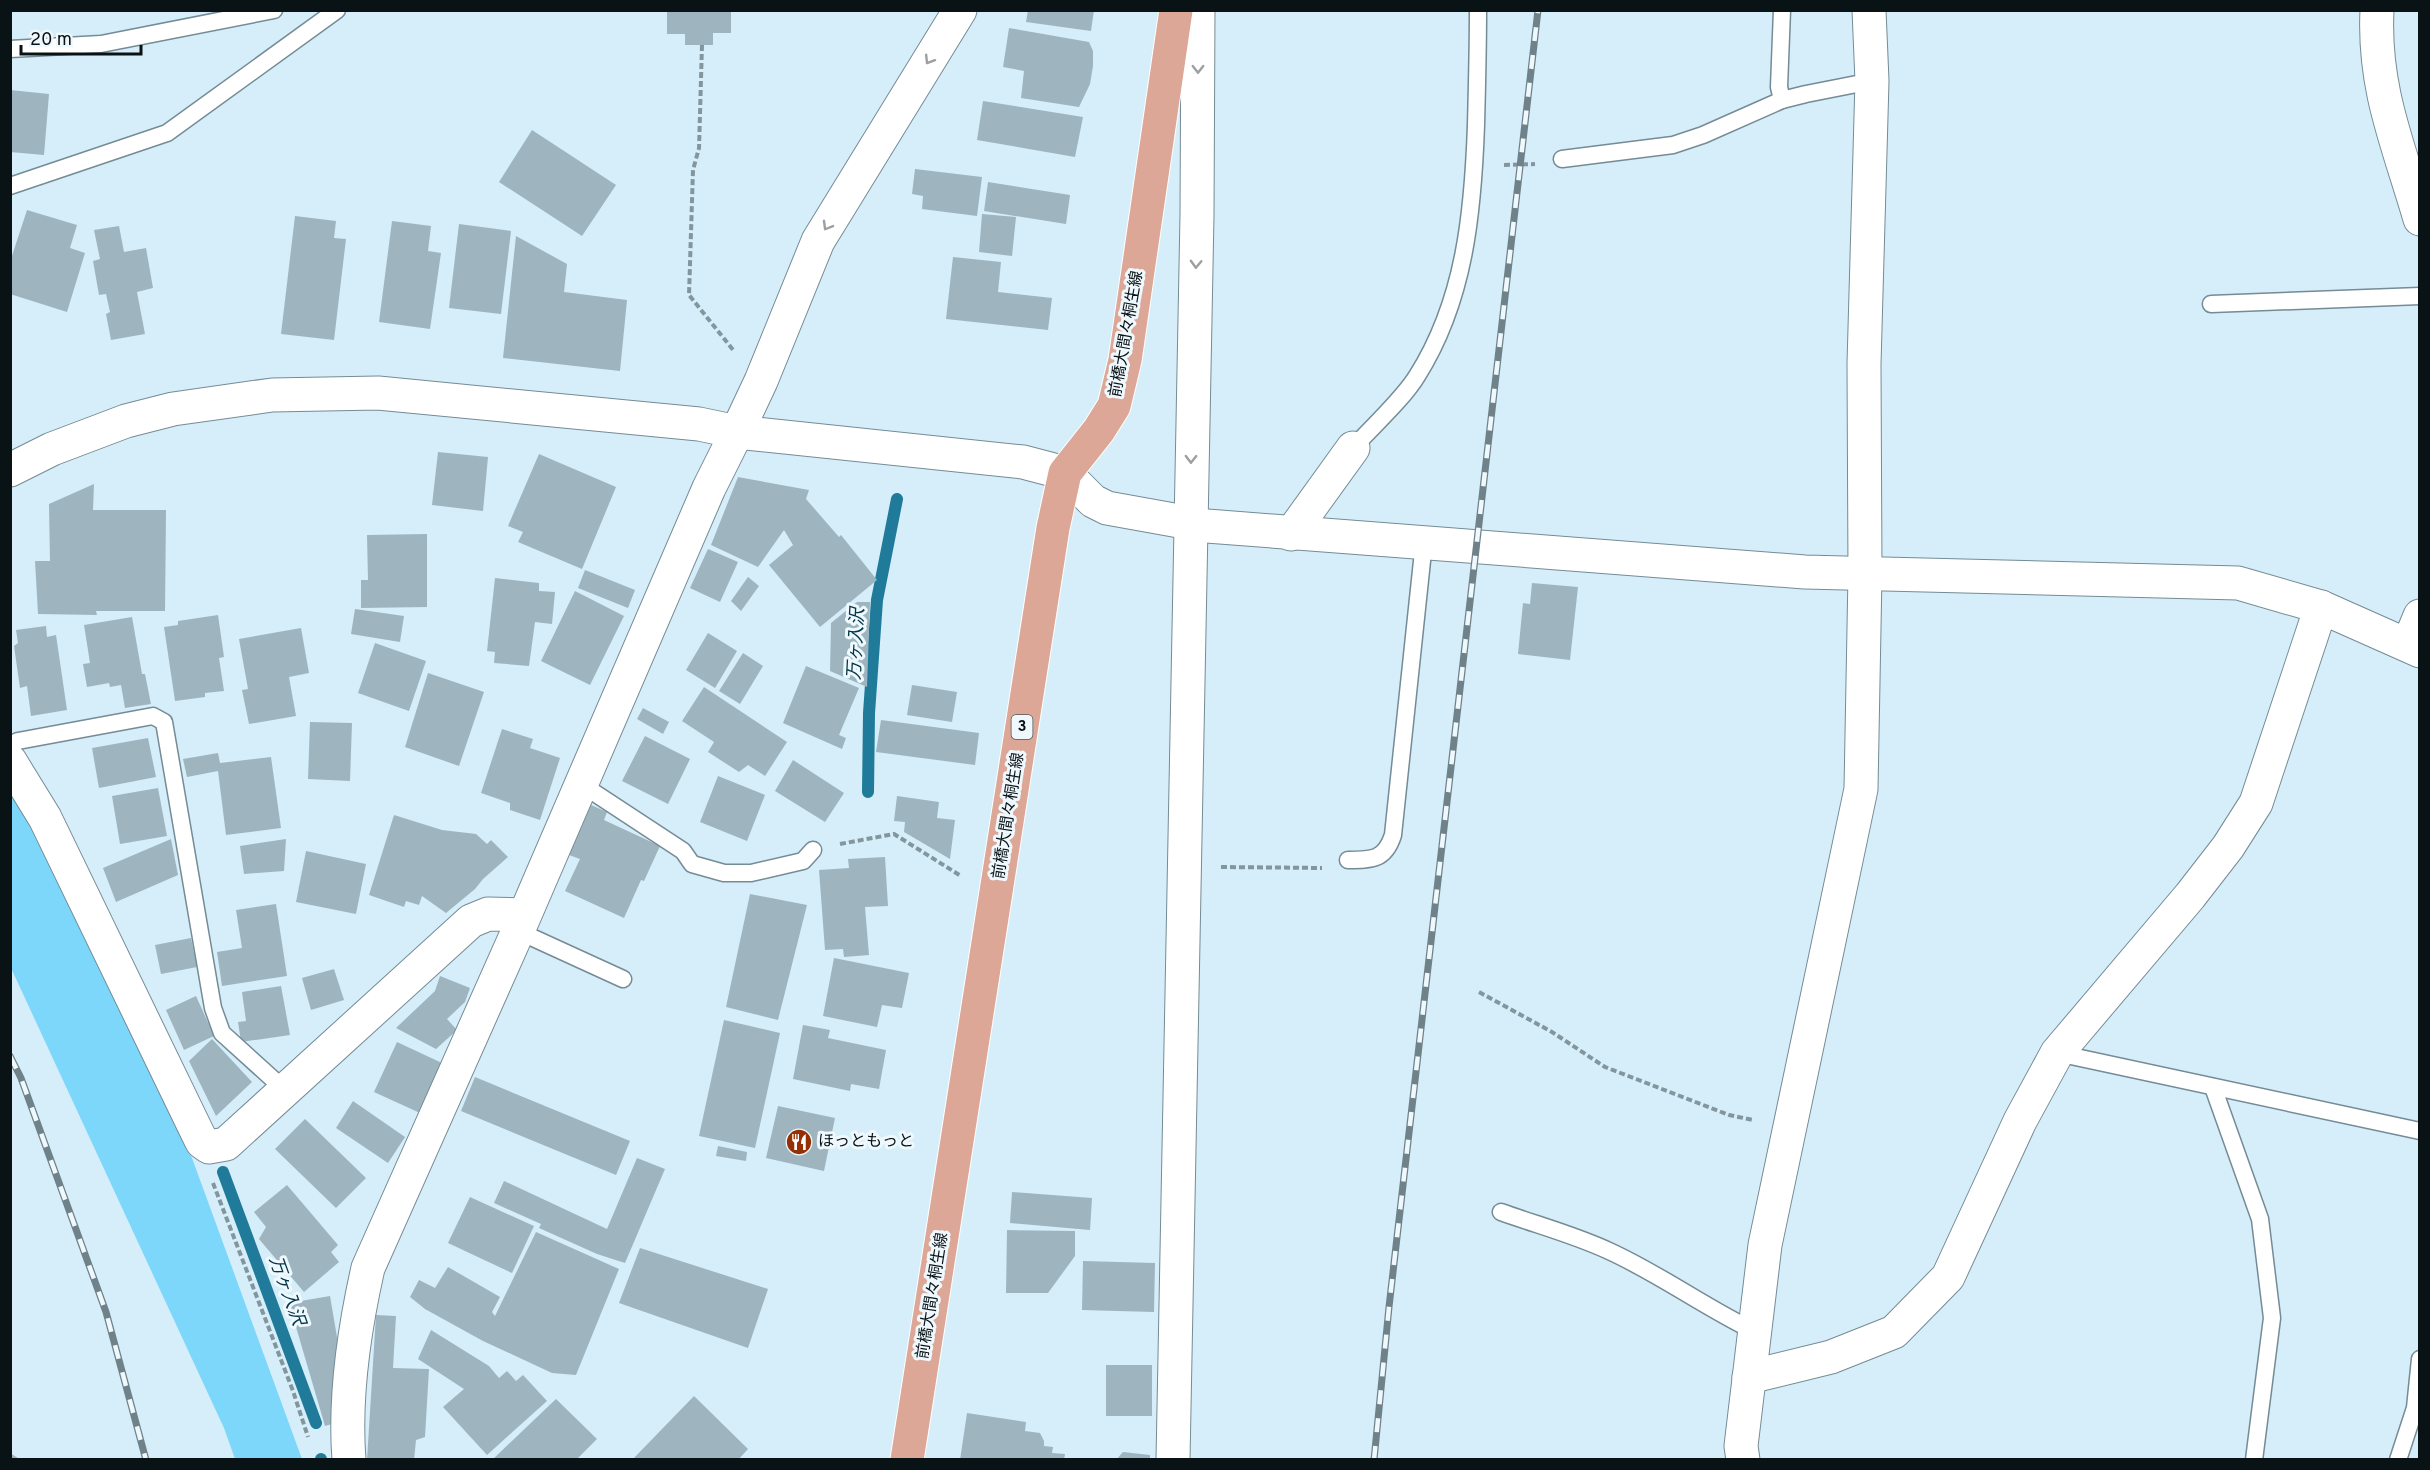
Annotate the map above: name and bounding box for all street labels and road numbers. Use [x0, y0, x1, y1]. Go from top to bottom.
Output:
street label: 前橋大間々桐生線 [1106, 269, 1148, 399]
road number: 3 [1012, 715, 1032, 739]
street label: 前橋大間々桐生線 [989, 751, 1029, 881]
street label: 前橋大間々桐生線 [913, 1231, 953, 1361]

